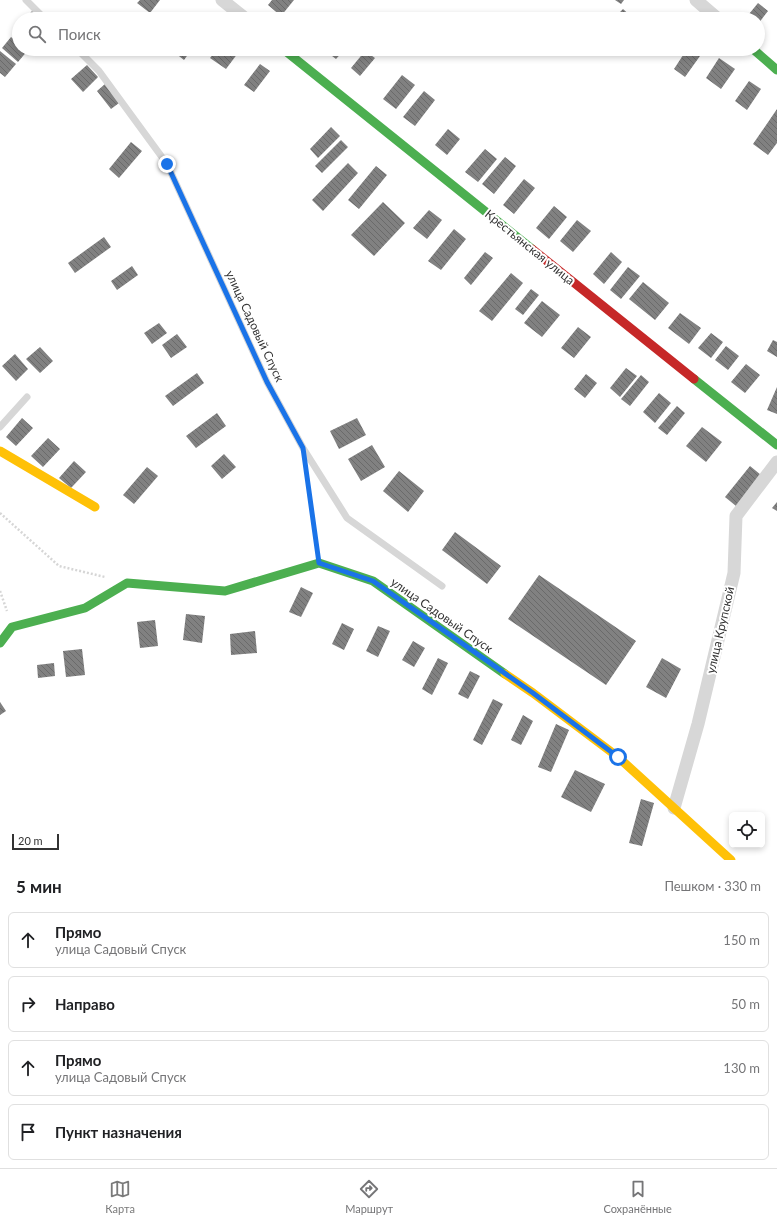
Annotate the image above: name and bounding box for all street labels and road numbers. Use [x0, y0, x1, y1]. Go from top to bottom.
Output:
street label: Крестьянская улица [482, 206, 578, 288]
street label: улица Садовый Спуск [223, 268, 288, 385]
street label: улица Садовый Спуск [388, 574, 497, 656]
street label: улица Крупской [703, 585, 737, 675]

